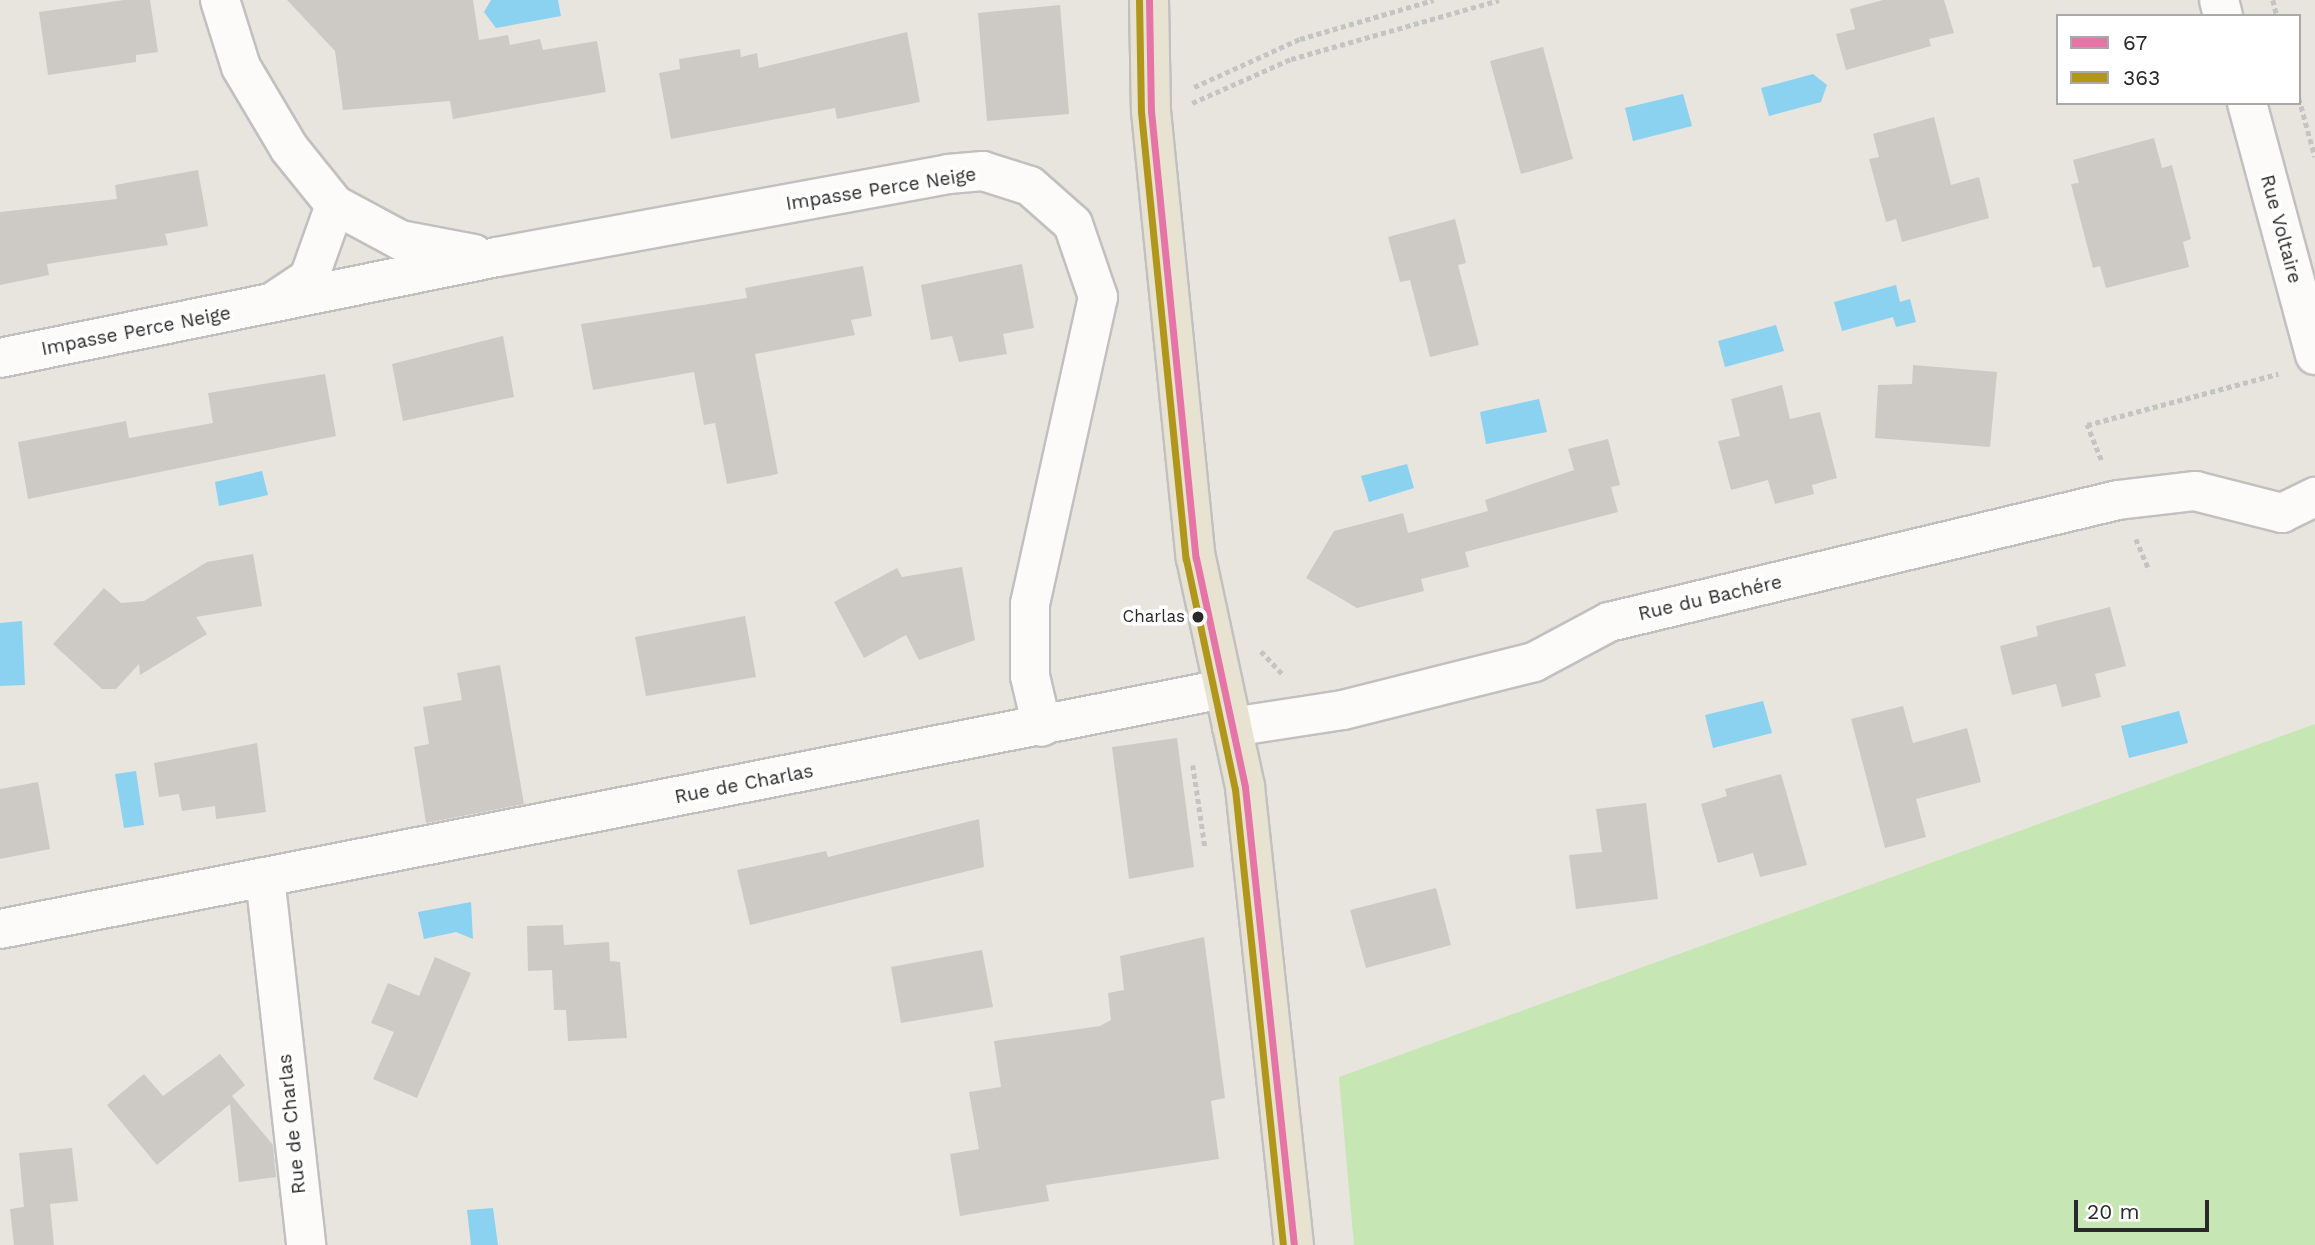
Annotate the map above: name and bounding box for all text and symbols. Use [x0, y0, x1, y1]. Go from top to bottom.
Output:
legend [2056, 14, 2301, 105]
text: 67 [2123, 30, 2147, 55]
text: 363 [2123, 65, 2160, 90]
street label: Impasse Perce Neige [784, 163, 978, 215]
street label: Rue Voltaire [2255, 172, 2307, 286]
street label: Impasse Perce Neige [39, 301, 233, 361]
street label: Rue du Bachére [1636, 570, 1784, 626]
place label: Charlas [1122, 607, 1185, 627]
marker: Charlas [1191, 610, 1205, 624]
street label: Rue de Charlas [673, 759, 815, 809]
street label: Rue de Charlas [273, 1053, 311, 1195]
scale bar [2077, 1186, 2212, 1230]
text: 20 m [2087, 1199, 2139, 1224]

